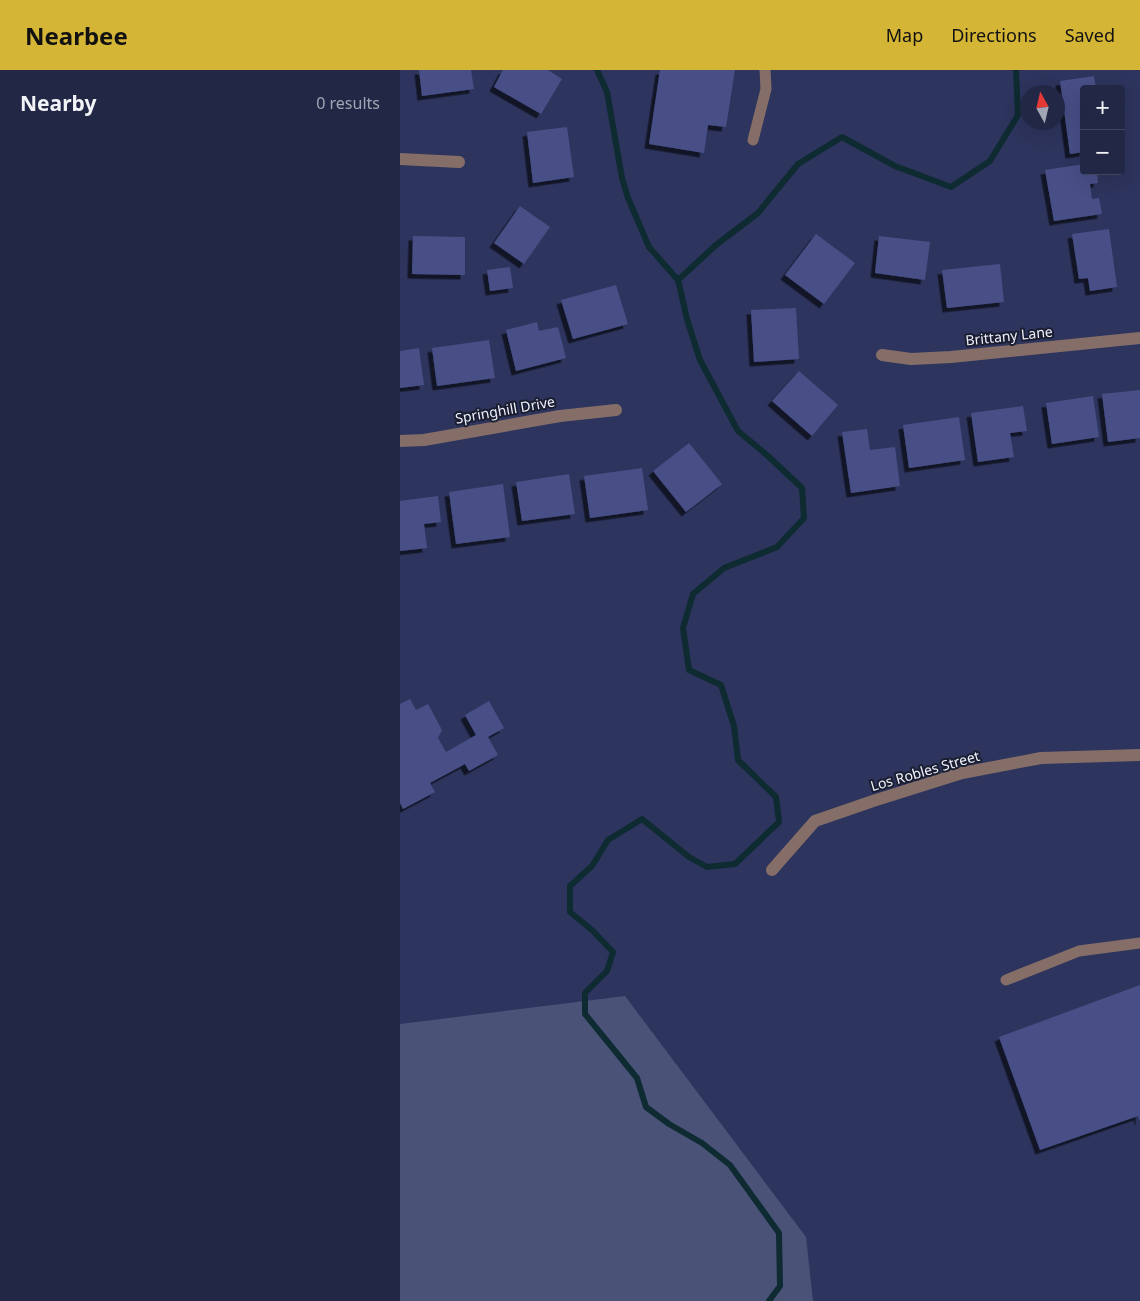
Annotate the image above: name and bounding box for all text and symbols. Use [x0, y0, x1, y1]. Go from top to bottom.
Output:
text: Nearbee [25, 19, 128, 52]
text: Map [886, 23, 923, 47]
text: Directions [951, 23, 1037, 47]
text: Saved [1065, 23, 1115, 47]
north arrow [1020, 85, 1065, 130]
map controls [1080, 85, 1125, 175]
button: + [1080, 85, 1125, 130]
text: Nearby [20, 89, 96, 117]
text: 0 results [316, 92, 380, 114]
button: − [1080, 130, 1125, 175]
street label: Brittany Lane [964, 321, 1054, 350]
street label: Springhill Drive [454, 391, 556, 428]
street label: Los Robles Street [868, 746, 982, 795]

